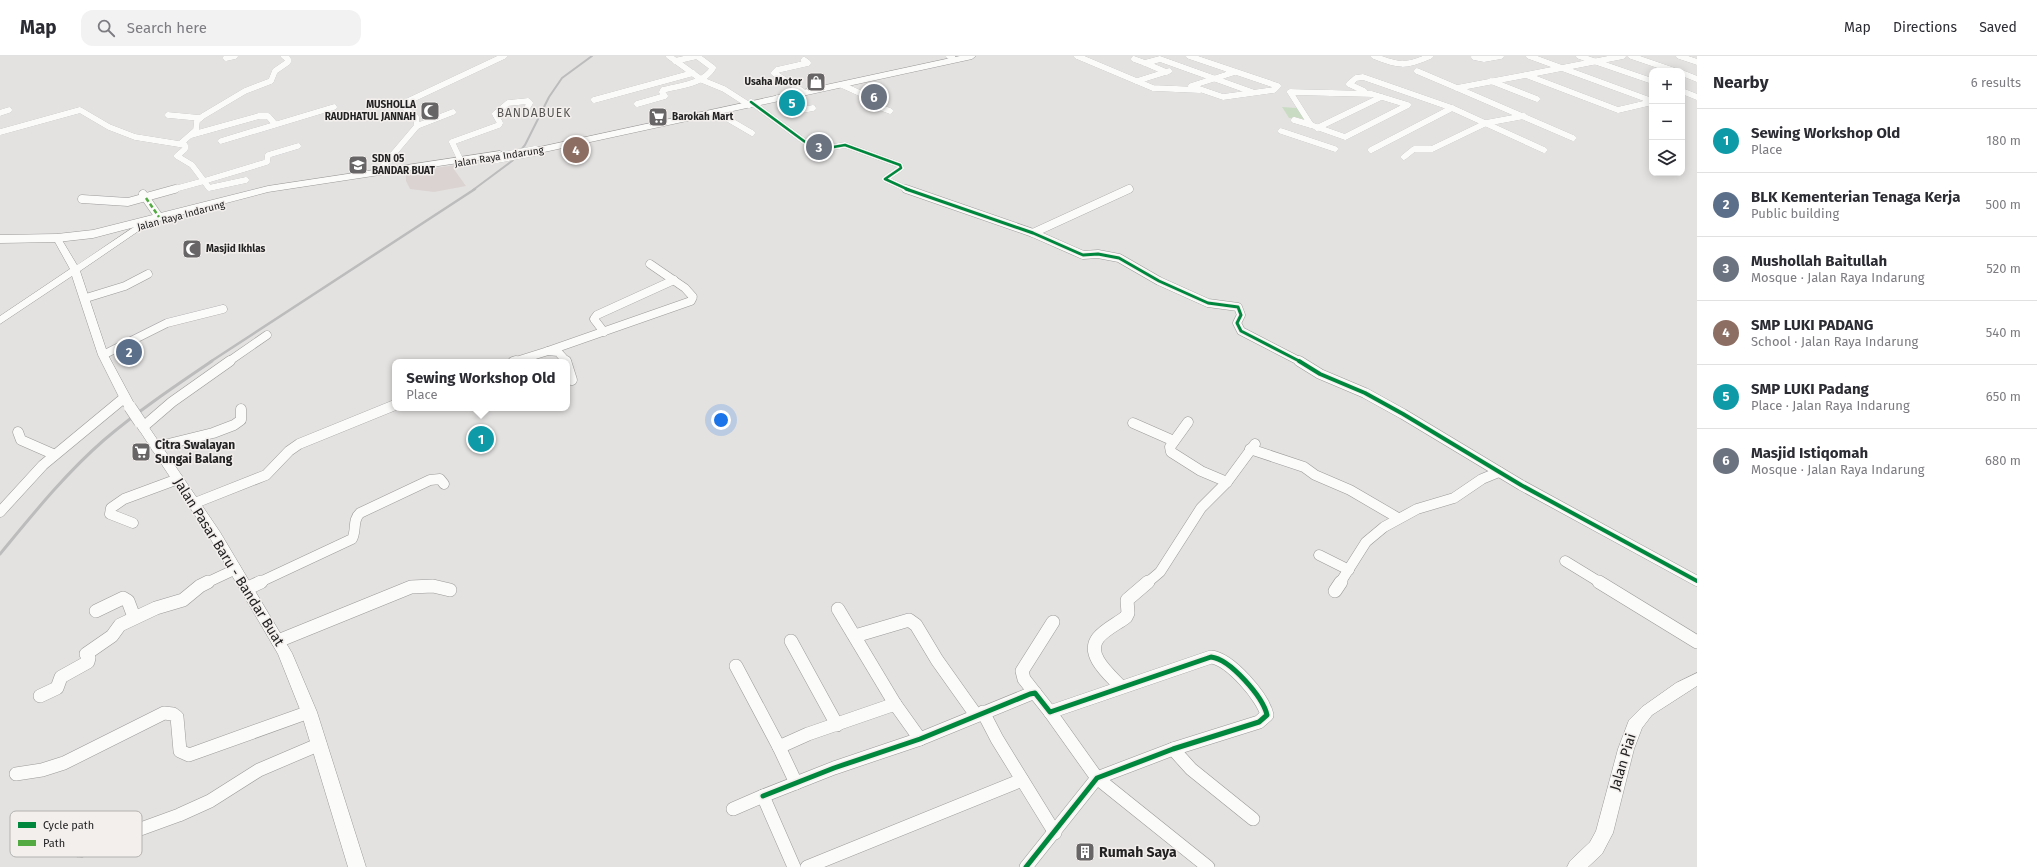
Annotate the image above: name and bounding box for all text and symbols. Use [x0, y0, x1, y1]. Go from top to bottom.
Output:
search box [81, 10, 361, 46]
text: Map [20, 16, 57, 39]
icon: search [95, 17, 117, 39]
text: Search here [127, 19, 207, 37]
text: Map [1844, 19, 1871, 36]
text: Directions [1893, 19, 1957, 36]
text: Saved [1979, 19, 2017, 36]
map controls [1649, 68, 1685, 176]
button: + [1649, 68, 1685, 104]
shop icon: Usaha Motor [805, 71, 827, 93]
text: Nearby [1713, 72, 1768, 93]
text: 6 results [1971, 75, 2021, 90]
place label: Usaha Motor [744, 76, 803, 88]
pin: 6 [861, 82, 887, 112]
pin: 5 [779, 88, 805, 118]
place label: MUSHOLLA RAUDHATUL JANNAH [325, 99, 417, 123]
mosque icon: MUSHOLLA RAUDHATUL JANNAH [419, 100, 441, 122]
button: − [1649, 104, 1685, 140]
district label: BANDABUEK [497, 106, 571, 120]
supermarket icon: Barokah Mart [647, 106, 669, 128]
place label: Barokah Mart [672, 111, 734, 123]
text: Sewing Workshop Old [1751, 124, 1900, 142]
pin: 3 [806, 132, 832, 162]
text: 1 [1723, 133, 1729, 148]
text: 180 m [1986, 133, 2021, 148]
pin: 4 [563, 135, 589, 165]
button: layers [1649, 140, 1685, 176]
text: Place [1751, 142, 1782, 157]
street label: Jalan Raya Indarung [453, 144, 545, 170]
place label: SDN 05 BANDAR BUAT [372, 153, 435, 177]
school or university icon: SDN 05 BANDAR BUAT [347, 154, 369, 176]
text: BLK Kementerian Tenaga Kerja [1751, 188, 1960, 206]
text: 2 [1723, 197, 1729, 212]
text: 500 m [1985, 197, 2021, 212]
street label: Jalan Raya Indarung [136, 198, 227, 233]
text: Public building [1751, 206, 1839, 221]
mosque icon: Masjid Ikhlas [181, 238, 203, 260]
place label: Masjid Ikhlas [206, 243, 266, 255]
text: Mushollah Baitullah [1751, 252, 1887, 270]
text: 3 [1723, 261, 1729, 276]
text: 520 m [1986, 261, 2021, 276]
text: Mosque · Jalan Raya Indarung [1751, 270, 1925, 285]
text: SMP LUKI PADANG [1751, 316, 1873, 334]
text: 4 [1722, 325, 1730, 340]
text: 540 m [1986, 325, 2021, 340]
text: School · Jalan Raya Indarung [1751, 334, 1918, 349]
pin: 2 [116, 337, 142, 367]
popup [392, 359, 570, 411]
text: Sewing Workshop Old [406, 369, 556, 387]
text: SMP LUKI Padang [1751, 380, 1869, 398]
text: Place [406, 387, 438, 402]
text: 5 [1723, 389, 1729, 404]
text: 650 m [1986, 389, 2021, 404]
text: Place · Jalan Raya Indarung [1751, 398, 1910, 413]
your location [711, 410, 731, 430]
pin: 1 [468, 424, 494, 454]
place label: Citra Swalayan Sungai Balang [155, 438, 235, 466]
supermarket icon: Citra Swalayan Sungai Balang [130, 441, 152, 463]
text: Masjid Istiqomah [1751, 444, 1868, 462]
text: 6 [1722, 453, 1730, 468]
text: 680 m [1985, 453, 2021, 468]
text: Mosque · Jalan Raya Indarung [1751, 462, 1925, 477]
street label: Jalan Pasar Baru - Bandar Buat [170, 475, 288, 650]
street label: Jalan Piai [1606, 731, 1640, 793]
legend [10, 811, 142, 857]
text: Cycle path [43, 819, 94, 832]
text: Path [43, 837, 65, 850]
building icon: Rumah Saya [1074, 841, 1096, 863]
place label: Rumah Saya [1099, 844, 1177, 861]

